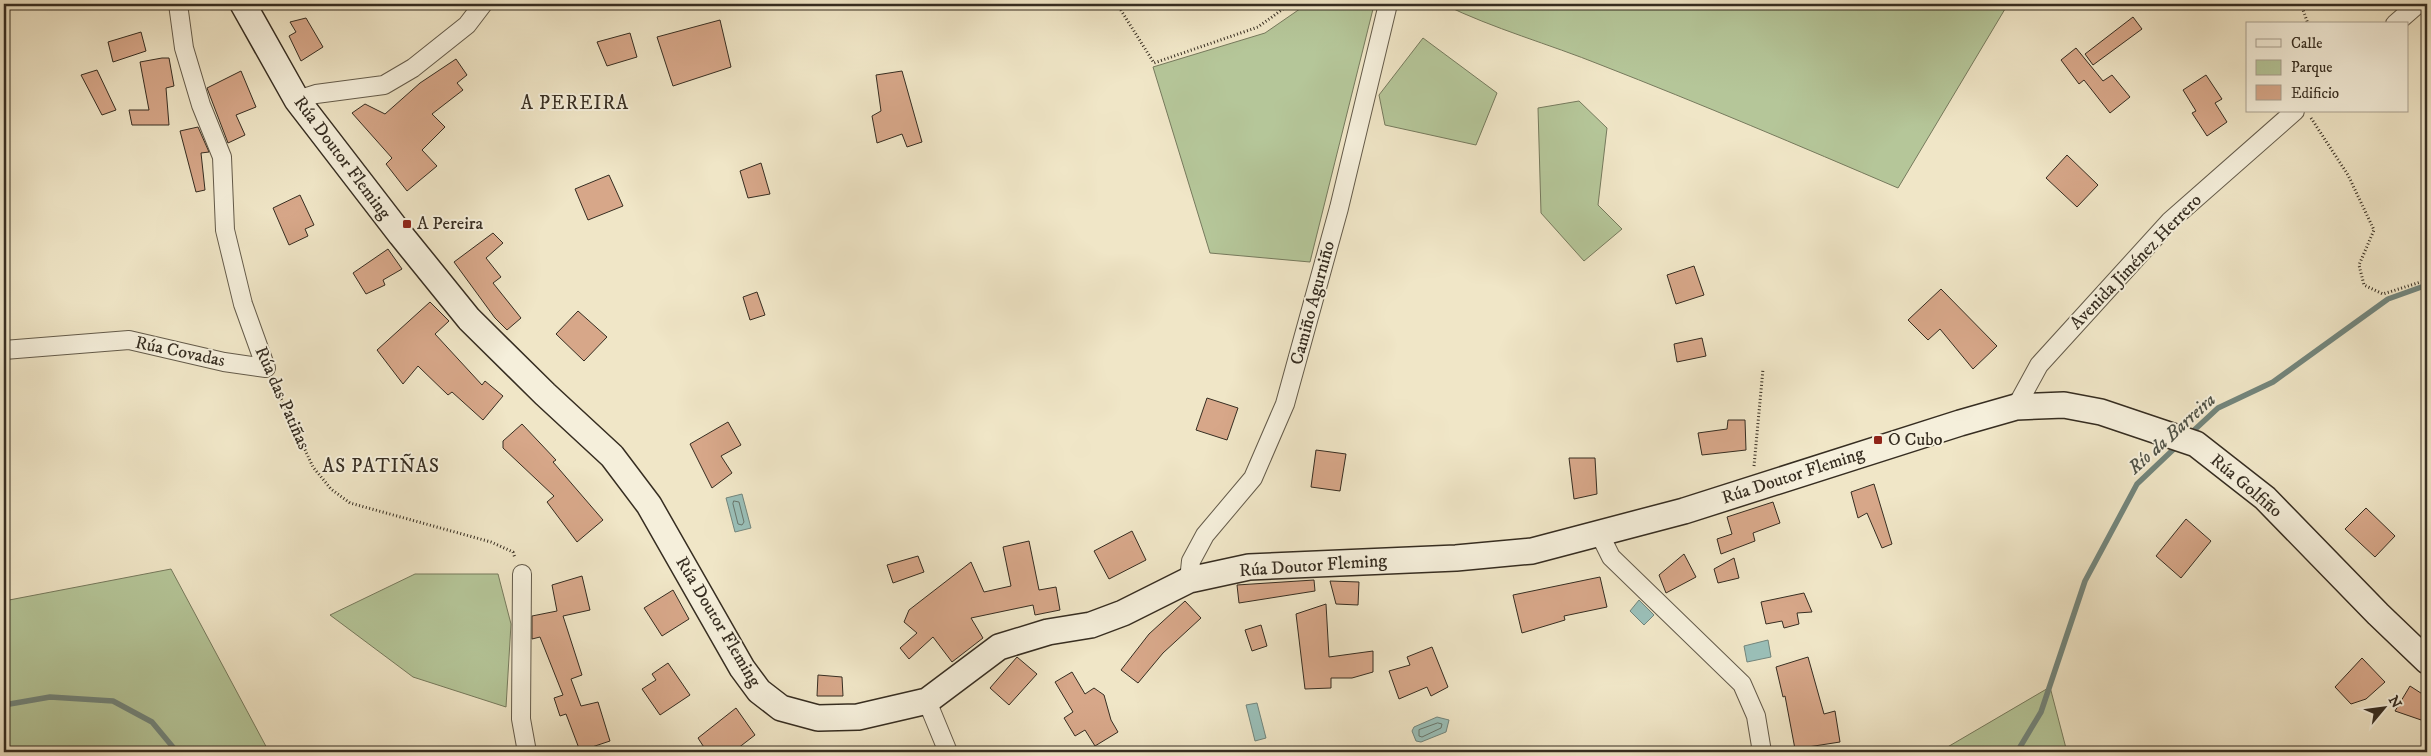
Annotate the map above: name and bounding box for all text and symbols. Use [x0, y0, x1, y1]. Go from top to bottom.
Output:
legend [2246, 22, 2408, 112]
text: Calle [2291, 34, 2323, 53]
text: Parque [2291, 58, 2332, 77]
text: Edificio [2291, 84, 2339, 103]
street label: Rúa Doutor Fleming [289, 92, 396, 224]
district label: A PEREIRA [521, 92, 629, 115]
street label: Avenida Jiménez Herrero [2065, 189, 2207, 335]
place label: A Pereira [417, 213, 483, 235]
marker: A Pereira [401, 218, 413, 230]
street label: Camiño Agurniño [1286, 238, 1340, 367]
street label: Rúa Covadas [133, 332, 227, 372]
street label: Rúa das Patiñas [250, 343, 314, 453]
water label: Río da Barreira [2123, 389, 2221, 480]
place label: O Cubo [1888, 429, 1943, 451]
marker: O Cubo [1872, 434, 1884, 446]
street label: Rúa Doutor Fleming [1719, 443, 1867, 509]
street label: Rúa Golfiño [2206, 450, 2287, 523]
district label: AS PATIÑAS [322, 453, 440, 478]
street label: Rúa Doutor Fleming [1238, 550, 1388, 582]
street label: Rúa Doutor Fleming [670, 553, 766, 691]
north arrow [2358, 684, 2408, 734]
text: N [2384, 693, 2405, 712]

